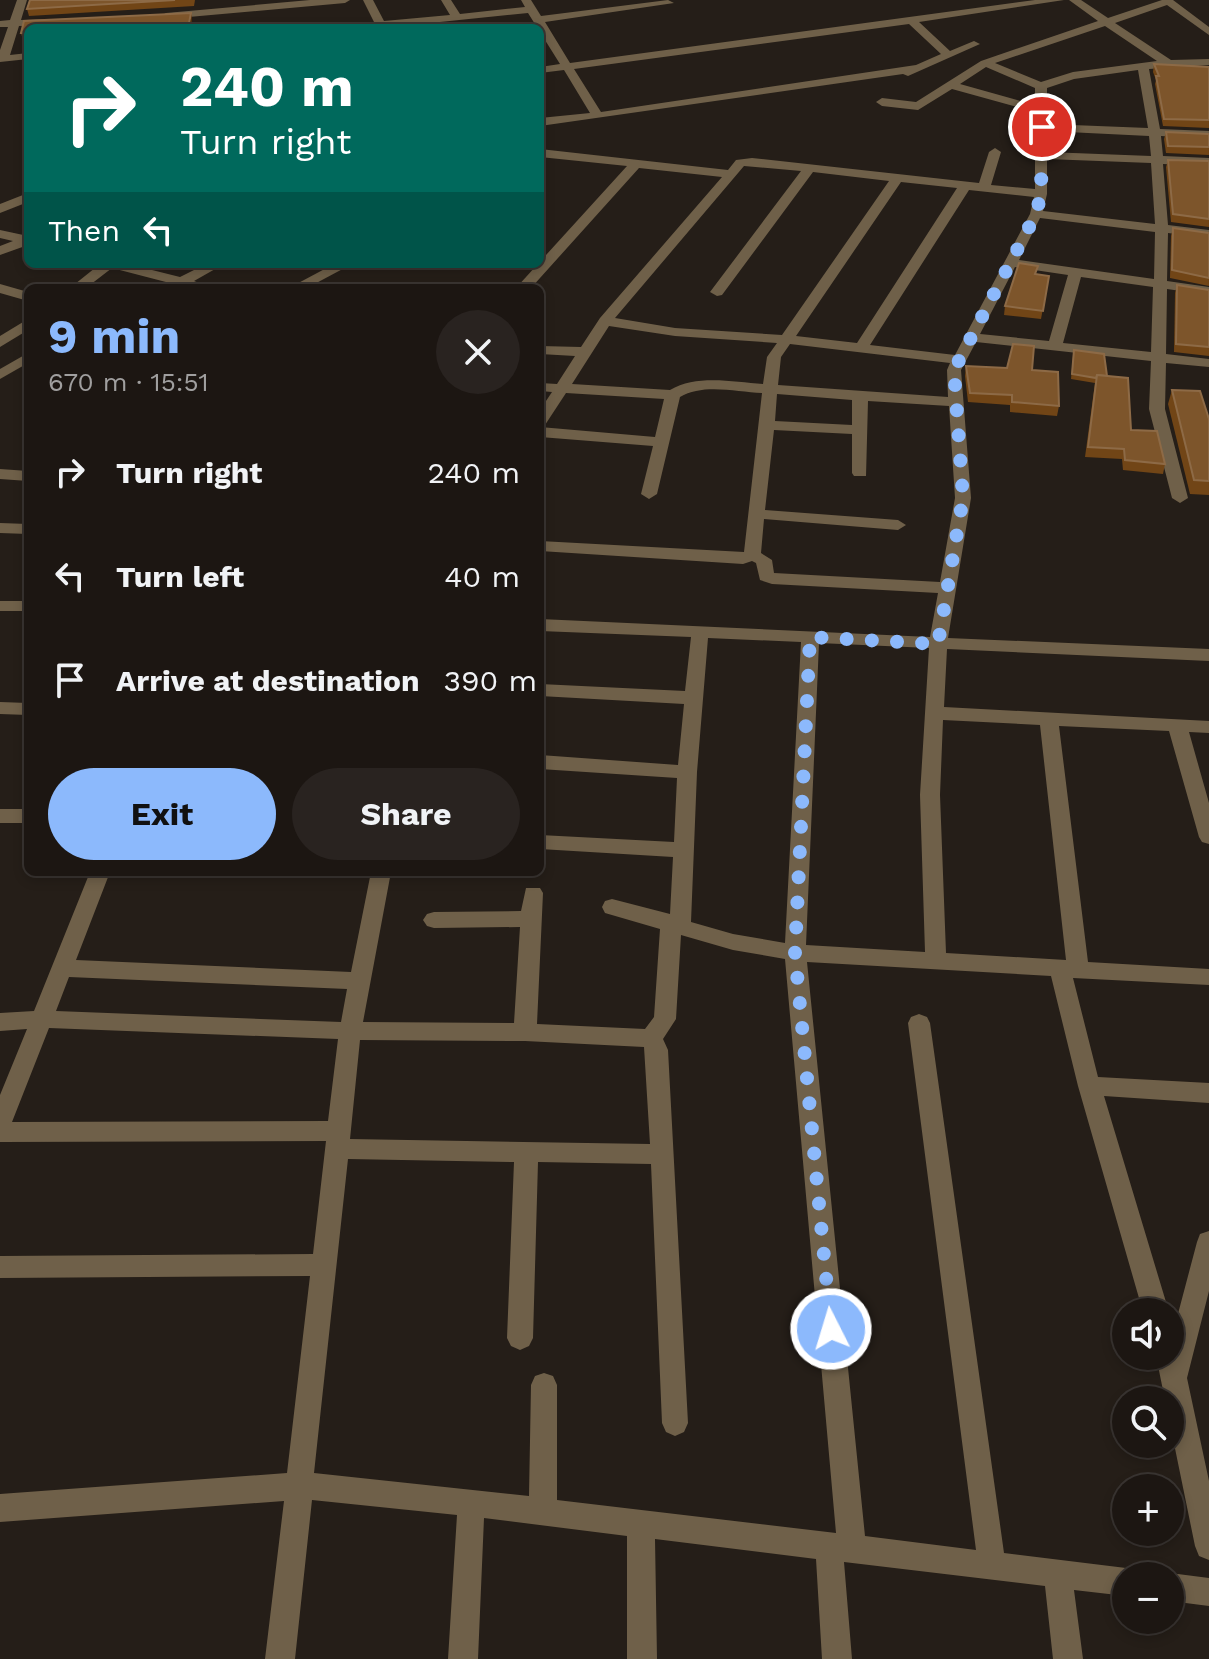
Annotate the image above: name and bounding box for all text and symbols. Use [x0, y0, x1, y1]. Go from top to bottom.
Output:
text: 240 m [180, 54, 354, 120]
icon: right [48, 56, 152, 160]
pin [1008, 93, 1076, 161]
icon: arrive [1020, 105, 1064, 149]
text: Turn right [180, 121, 351, 163]
icon: left [136, 208, 180, 252]
text: Then [48, 213, 120, 248]
text: 9 min [48, 308, 180, 365]
button: close [436, 310, 520, 394]
text: 670 m · 15:51 [48, 367, 209, 397]
icon: right [48, 450, 92, 494]
text: Turn right [116, 455, 262, 490]
text: 240 m [428, 455, 520, 490]
icon: left [48, 554, 92, 598]
text: Turn left [116, 559, 244, 594]
text: 40 m [444, 559, 520, 594]
icon: arrive [48, 658, 92, 702]
text: Arrive at destination [116, 663, 420, 698]
text: 390 m [444, 663, 537, 698]
button: Exit [48, 768, 276, 860]
button: Share [292, 768, 520, 860]
position arrow [789, 1287, 873, 1371]
map controls [1112, 1298, 1184, 1634]
button: sound [1112, 1298, 1184, 1370]
button: search [1112, 1386, 1184, 1458]
button: + [1112, 1474, 1184, 1546]
button: − [1112, 1562, 1184, 1634]

